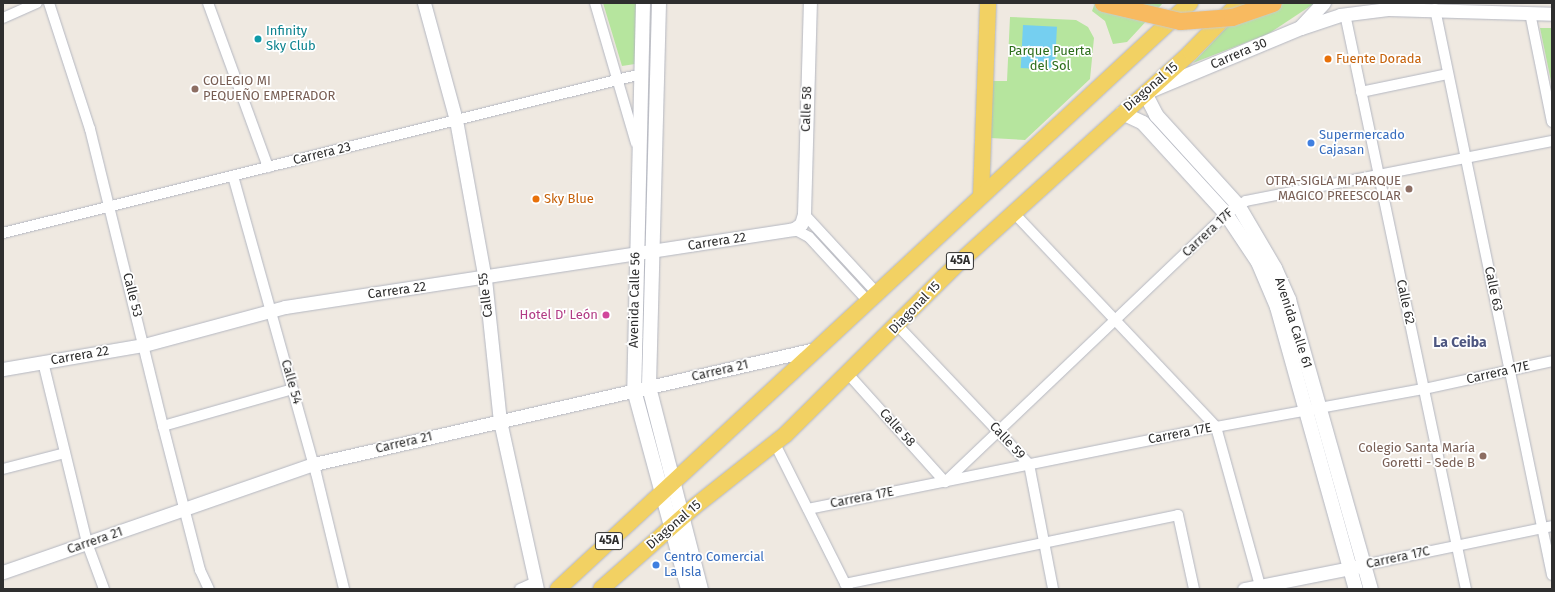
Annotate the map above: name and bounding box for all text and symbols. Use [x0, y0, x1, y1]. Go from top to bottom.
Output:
place label: Infinity Sky Club [266, 24, 316, 55]
marker: Infinity Sky Club [253, 34, 263, 44]
street label: Carrera 30 [1208, 35, 1270, 73]
park label: Parque Puerta del Sol [1009, 44, 1091, 75]
place label: Fuente Dorada [1336, 51, 1422, 67]
marker: Fuente Dorada [1323, 54, 1333, 64]
street label: Diagonal 15 [1121, 59, 1181, 115]
place label: COLEGIO MI PEQUEÑO EMPERADOR [203, 74, 335, 105]
marker: COLEGIO MI PEQUEÑO EMPERADOR [190, 84, 200, 94]
street label: Calle 58 [798, 86, 816, 132]
place label: Supermercado Cajasan [1319, 128, 1405, 159]
marker: Supermercado Cajasan [1306, 138, 1316, 148]
street label: Carrera 23 [292, 139, 352, 169]
place label: OTRA-SIGLA MI PARQUE MAGICO PREESCOLAR [1265, 174, 1401, 205]
marker: OTRA-SIGLA MI PARQUE MAGICO PREESCOLAR [1404, 184, 1414, 194]
place label: Sky Blue [544, 191, 594, 207]
marker: Sky Blue [531, 194, 541, 204]
street label: Carrera 17F [1179, 206, 1237, 260]
street label: Carrera 22 [687, 230, 747, 254]
road number: 45A [945, 251, 975, 271]
street label: Avenida Calle 56 [626, 252, 644, 348]
street label: Calle 63 [1481, 265, 1505, 313]
street label: Calle 53 [119, 271, 145, 319]
street label: Calle 55 [476, 272, 496, 318]
street label: Avenida Calle 61 [1271, 276, 1315, 370]
street label: Diagonal 15 [886, 278, 944, 338]
street label: Calle 62 [1393, 278, 1417, 326]
street label: Carrera 22 [367, 279, 427, 303]
place label: Hotel D' León [520, 307, 598, 323]
marker: Hotel D' León [601, 310, 611, 320]
district label: La Ceiba [1433, 335, 1487, 351]
street label: Carrera 22 [50, 343, 110, 369]
street label: Carrera 21 [690, 357, 750, 385]
street label: Calle 54 [277, 358, 305, 406]
street label: Carrera 17E [1465, 358, 1531, 388]
street label: Calle 58 [876, 406, 918, 450]
street label: Calle 59 [986, 419, 1028, 463]
street label: Carrera 17E [1147, 420, 1213, 448]
street label: Carrera 21 [374, 429, 434, 457]
place label: Colegio Santa María Goretti - Sede B [1358, 441, 1475, 472]
marker: Colegio Santa María Goretti - Sede B [1478, 451, 1488, 461]
street label: Carrera 17E [829, 484, 895, 512]
street label: Diagonal 15 [644, 497, 704, 553]
street label: Carrera 21 [65, 524, 125, 558]
road number: 45A [594, 531, 624, 551]
street label: Carrera 17C [1365, 544, 1431, 572]
place label: Centro Comercial La Isla [664, 550, 764, 581]
marker: Centro Comercial La Isla [651, 560, 661, 570]

